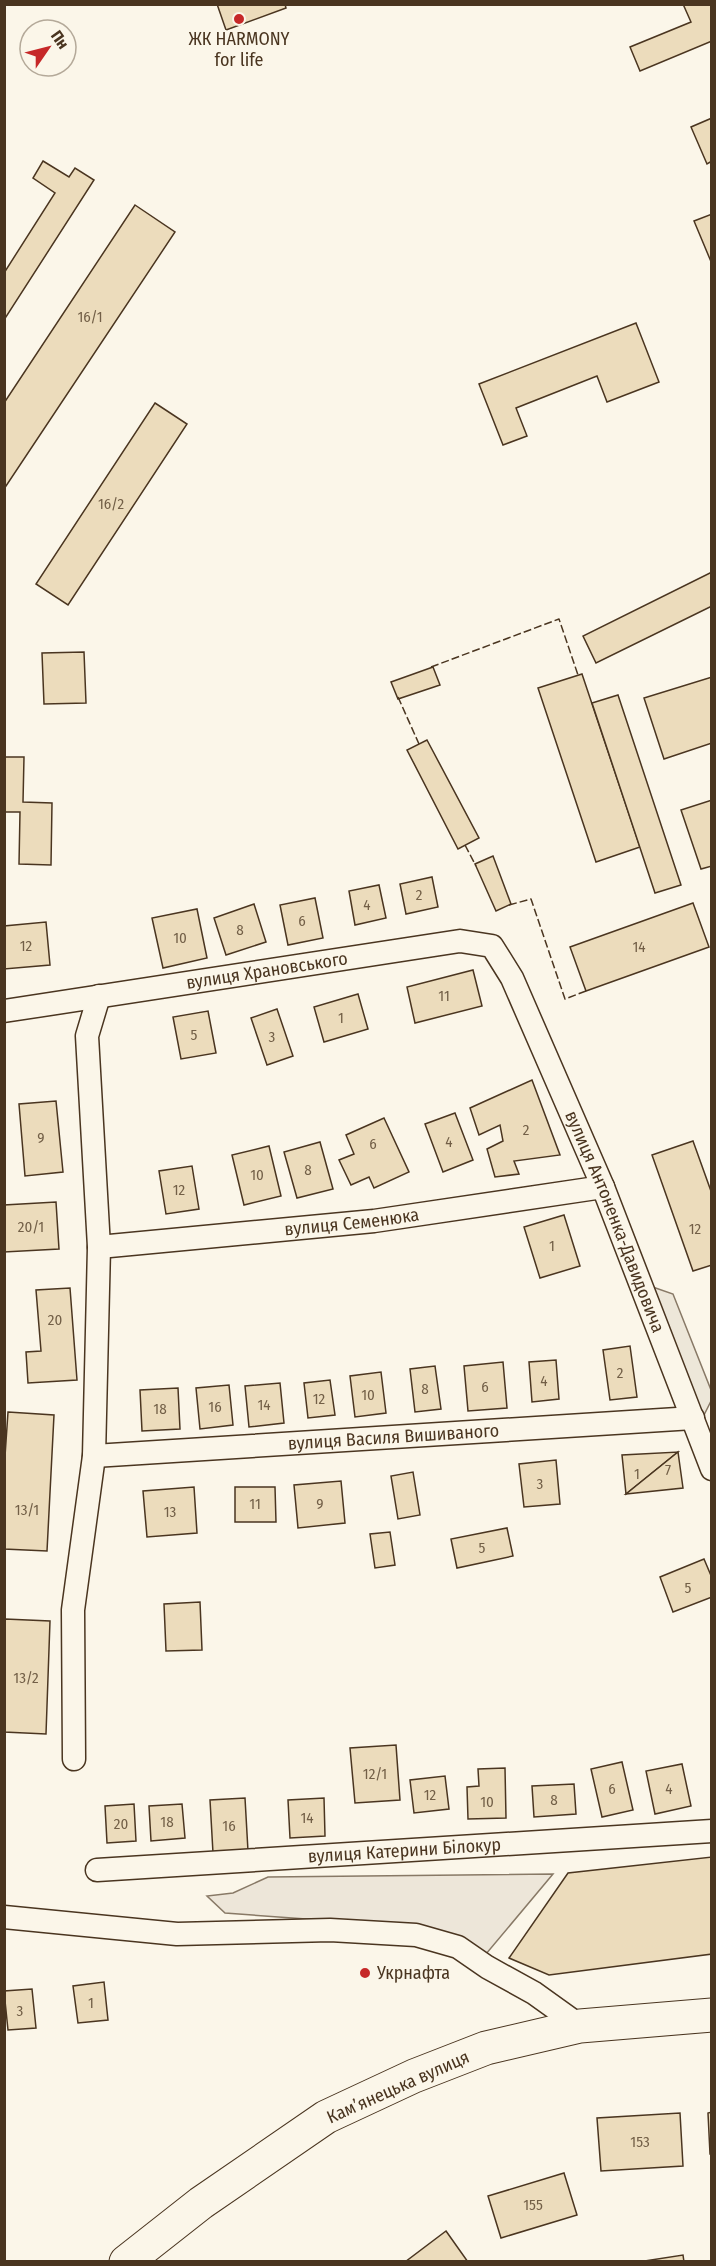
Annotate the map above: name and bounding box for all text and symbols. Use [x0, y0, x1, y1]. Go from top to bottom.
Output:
marker: ЖК HARMONY for life [232, 12, 246, 26]
north arrow [18, 18, 78, 78]
text: Пн [47, 27, 73, 53]
place label: ЖК HARMONY for life [188, 28, 290, 71]
house number: 16/1 [78, 308, 102, 326]
house number: 16/2 [98, 495, 124, 513]
house number: 2 [416, 886, 423, 904]
house number: 4 [363, 896, 371, 914]
house number: 6 [298, 912, 306, 930]
house number: 8 [236, 921, 244, 939]
house number: 10 [173, 929, 187, 947]
house number: 12 [20, 937, 33, 955]
house number: 14 [632, 938, 646, 956]
street label: вулиця Храновського [185, 947, 349, 994]
house number: 11 [438, 987, 450, 1005]
house number: 1 [338, 1009, 344, 1027]
house number: 5 [191, 1026, 198, 1044]
house number: 3 [269, 1028, 276, 1046]
street label: вулиця Антоненка-Давидовича [560, 1107, 669, 1336]
house number: 2 [523, 1121, 530, 1139]
house number: 9 [37, 1129, 45, 1147]
house number: 4 [445, 1133, 453, 1151]
house number: 6 [369, 1135, 377, 1153]
house number: 8 [304, 1161, 312, 1179]
house number: 10 [250, 1166, 264, 1184]
house number: 12 [173, 1181, 186, 1199]
street label: вулиця Семенюка [284, 1203, 421, 1240]
house number: 20/1 [18, 1218, 44, 1236]
house number: 12 [689, 1220, 702, 1238]
house number: 1 [549, 1237, 555, 1255]
house number: 20 [48, 1311, 62, 1329]
house number: 2 [617, 1364, 624, 1382]
house number: 4 [540, 1372, 548, 1390]
house number: 6 [481, 1378, 489, 1396]
house number: 8 [421, 1380, 429, 1398]
house number: 10 [361, 1386, 375, 1404]
house number: 12 [313, 1390, 326, 1408]
house number: 14 [257, 1396, 271, 1414]
house number: 16 [208, 1398, 222, 1416]
house number: 18 [153, 1400, 167, 1418]
street label: вулиця Василя Вишиваного [287, 1419, 500, 1455]
house number: 7 [665, 1461, 671, 1479]
house number: 1 [634, 1465, 640, 1483]
house number: 3 [537, 1475, 544, 1493]
house number: 11 [249, 1495, 261, 1513]
house number: 9 [316, 1495, 324, 1513]
house number: 13/1 [15, 1501, 39, 1519]
house number: 13 [164, 1503, 177, 1521]
house number: 5 [479, 1539, 486, 1557]
house number: 5 [685, 1579, 692, 1597]
house number: 13/2 [13, 1669, 39, 1687]
house number: 12/1 [363, 1765, 387, 1783]
house number: 6 [608, 1780, 616, 1798]
house number: 4 [665, 1780, 673, 1798]
house number: 12 [424, 1786, 437, 1804]
house number: 8 [550, 1791, 558, 1809]
house number: 10 [480, 1793, 494, 1811]
house number: 14 [300, 1809, 314, 1827]
house number: 18 [160, 1813, 174, 1831]
house number: 20 [114, 1815, 128, 1833]
house number: 16 [222, 1817, 236, 1835]
street label: вулиця Катерини Білокур [307, 1833, 502, 1868]
place label: Укрнафта [376, 1962, 450, 1984]
marker: Укрнафта [358, 1966, 372, 1980]
house number: 1 [88, 1994, 94, 2012]
house number: 3 [17, 2002, 24, 2020]
street label: Камʼянецька вулиця [323, 2046, 473, 2128]
house number: 153 [630, 2133, 650, 2151]
house number: 155 [523, 2196, 543, 2214]

